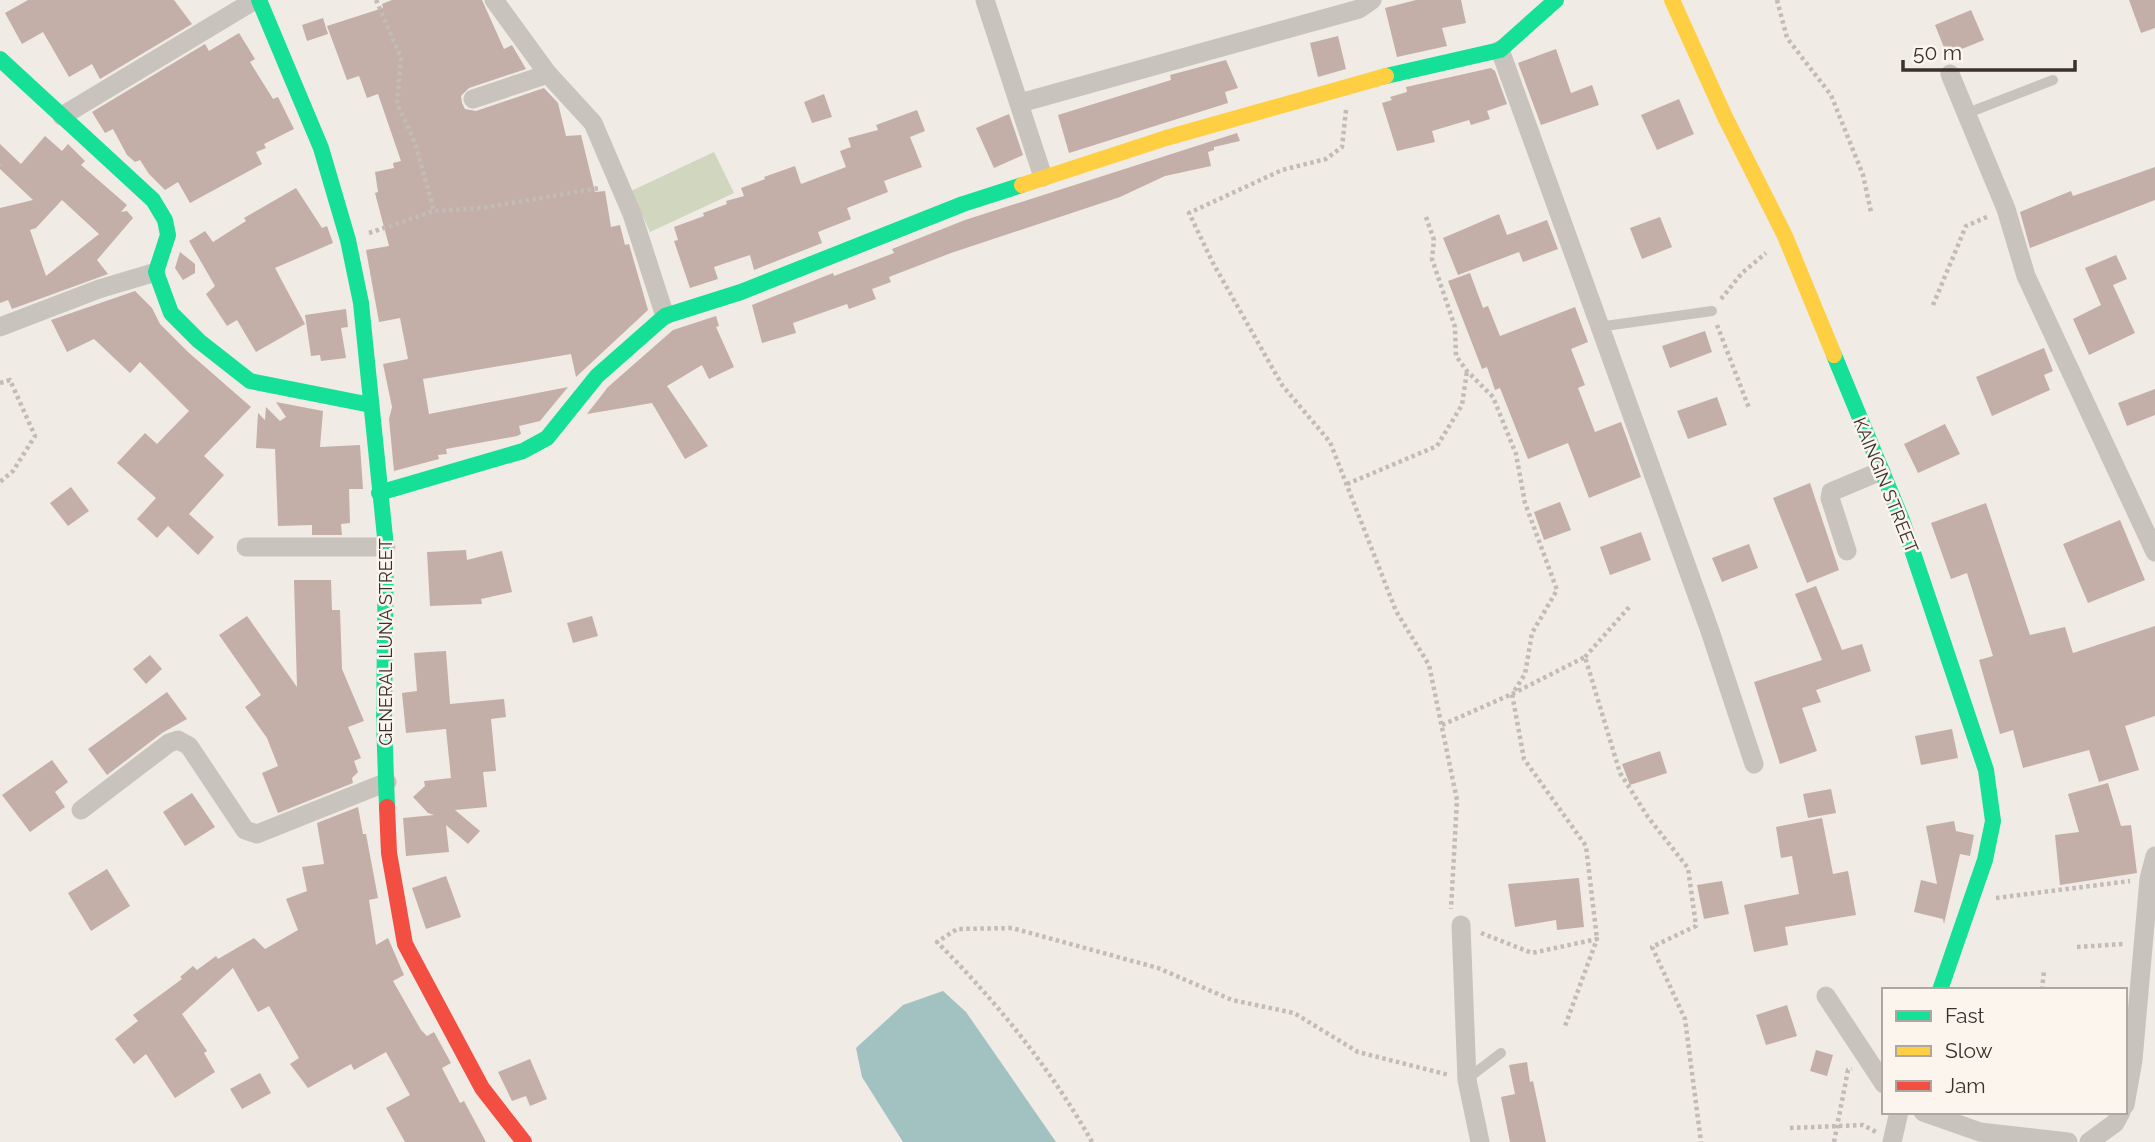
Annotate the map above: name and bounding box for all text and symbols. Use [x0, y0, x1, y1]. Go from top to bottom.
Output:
scale bar [1903, 28, 2074, 72]
text: 50 m [1913, 40, 1962, 65]
street label: KAINGIN STREET [1849, 414, 1923, 556]
street label: GENERAL LUNA STREET [375, 538, 396, 746]
legend [1882, 988, 2127, 1114]
text: Fast [1945, 1003, 1985, 1028]
text: Slow [1945, 1038, 1993, 1063]
text: Jam [1945, 1073, 1986, 1098]

